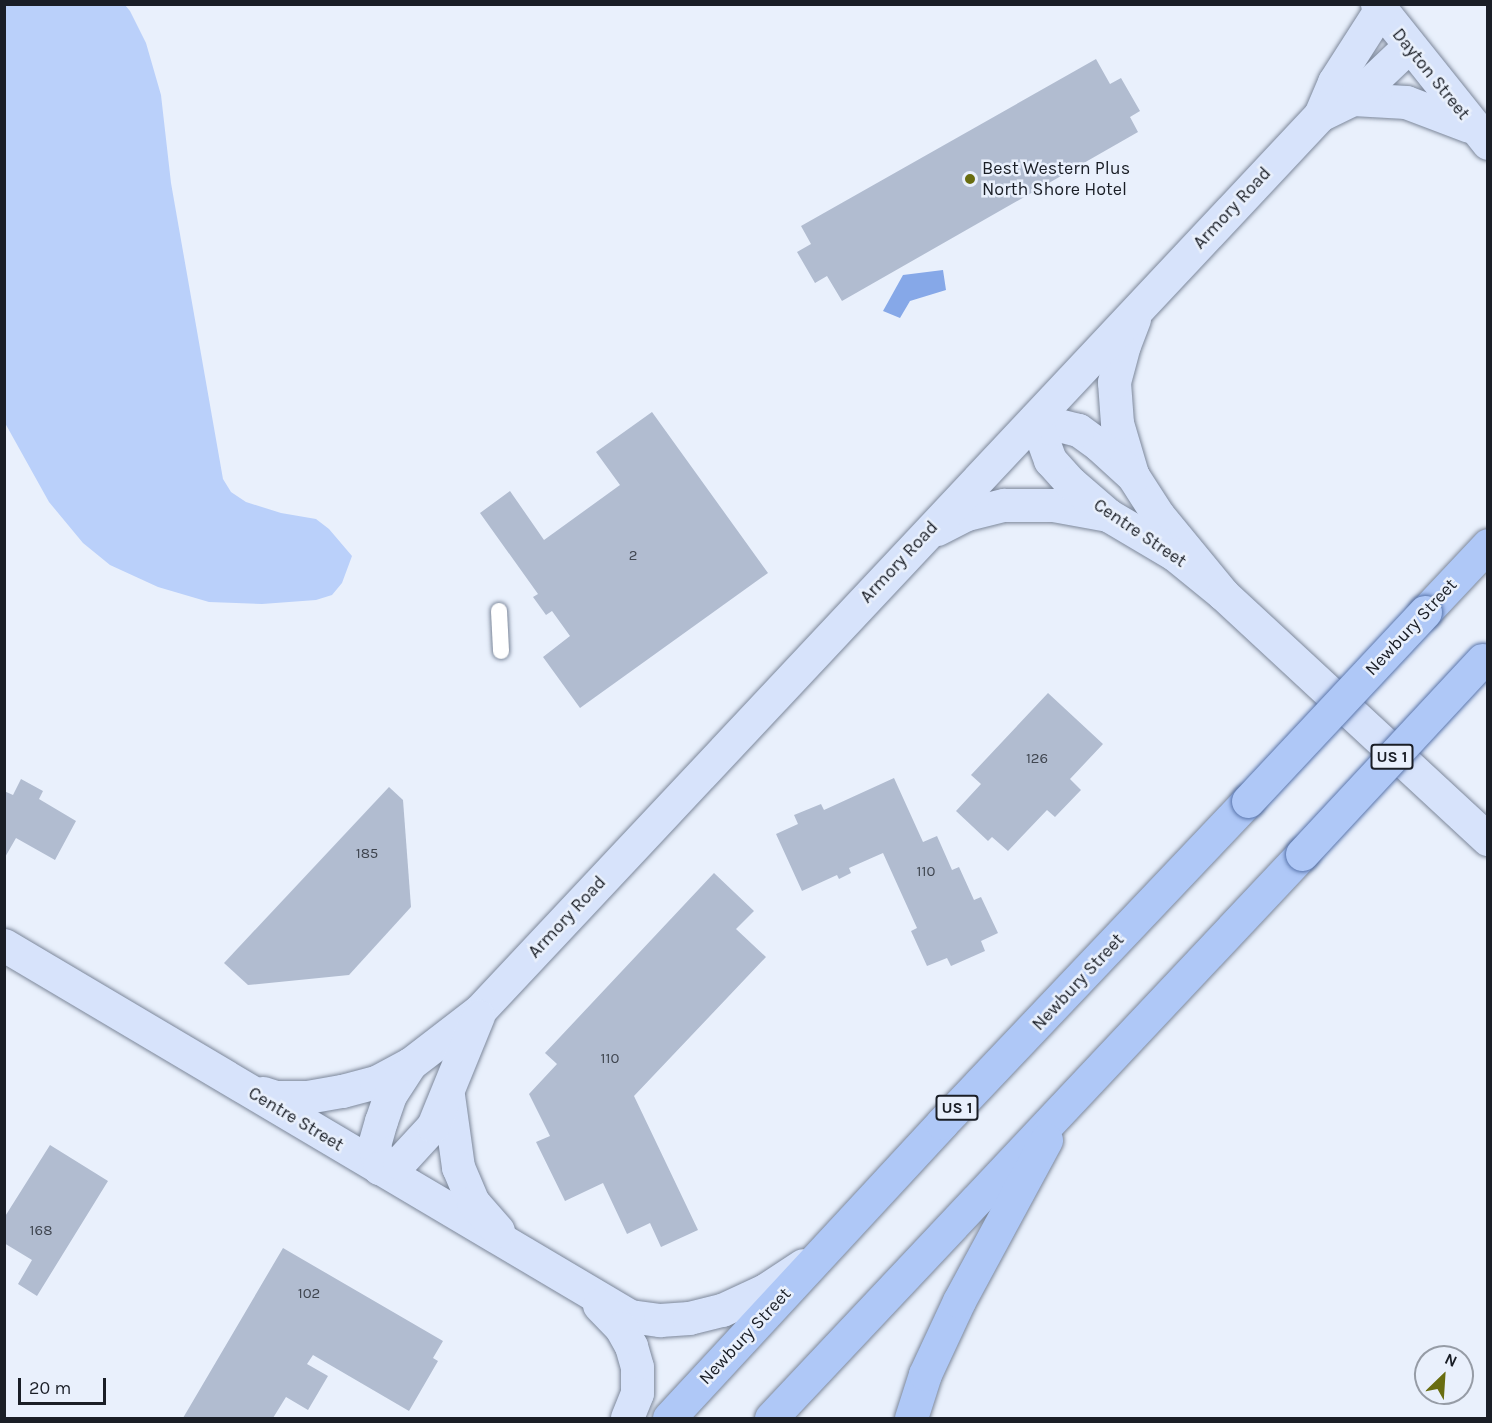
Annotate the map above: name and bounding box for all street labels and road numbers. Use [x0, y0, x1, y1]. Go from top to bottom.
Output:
street label: Dayton Street [1388, 24, 1474, 124]
street label: Armory Road [1189, 163, 1275, 253]
street label: Centre Street [1089, 494, 1191, 572]
street label: Armory Road [856, 517, 942, 607]
street label: Newbury Street [1361, 574, 1461, 680]
road number: US 1 [1370, 744, 1414, 770]
street label: Armory Road [524, 872, 610, 962]
street label: Newbury Street [1028, 929, 1128, 1035]
street label: Centre Street [244, 1082, 348, 1156]
road number: US 1 [934, 1095, 980, 1121]
street label: Newbury Street [695, 1283, 795, 1389]

